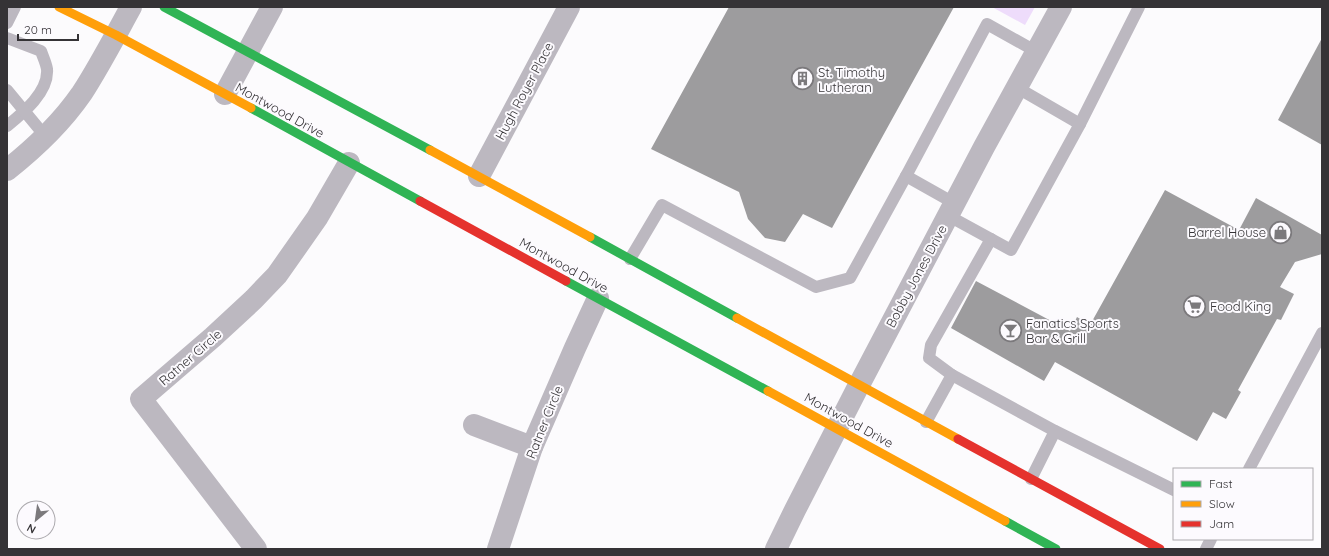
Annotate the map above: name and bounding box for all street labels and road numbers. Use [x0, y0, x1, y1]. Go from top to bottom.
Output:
street label: Hugh Royer Place [492, 40, 556, 142]
street label: Montwood Drive [233, 79, 327, 141]
street label: Bobby Jones Drive [882, 222, 950, 330]
street label: Montwood Drive [517, 234, 611, 296]
street label: Ratner Circle [156, 326, 224, 388]
street label: Ratner Circle [522, 383, 566, 461]
street label: Montwood Drive [802, 389, 896, 451]

